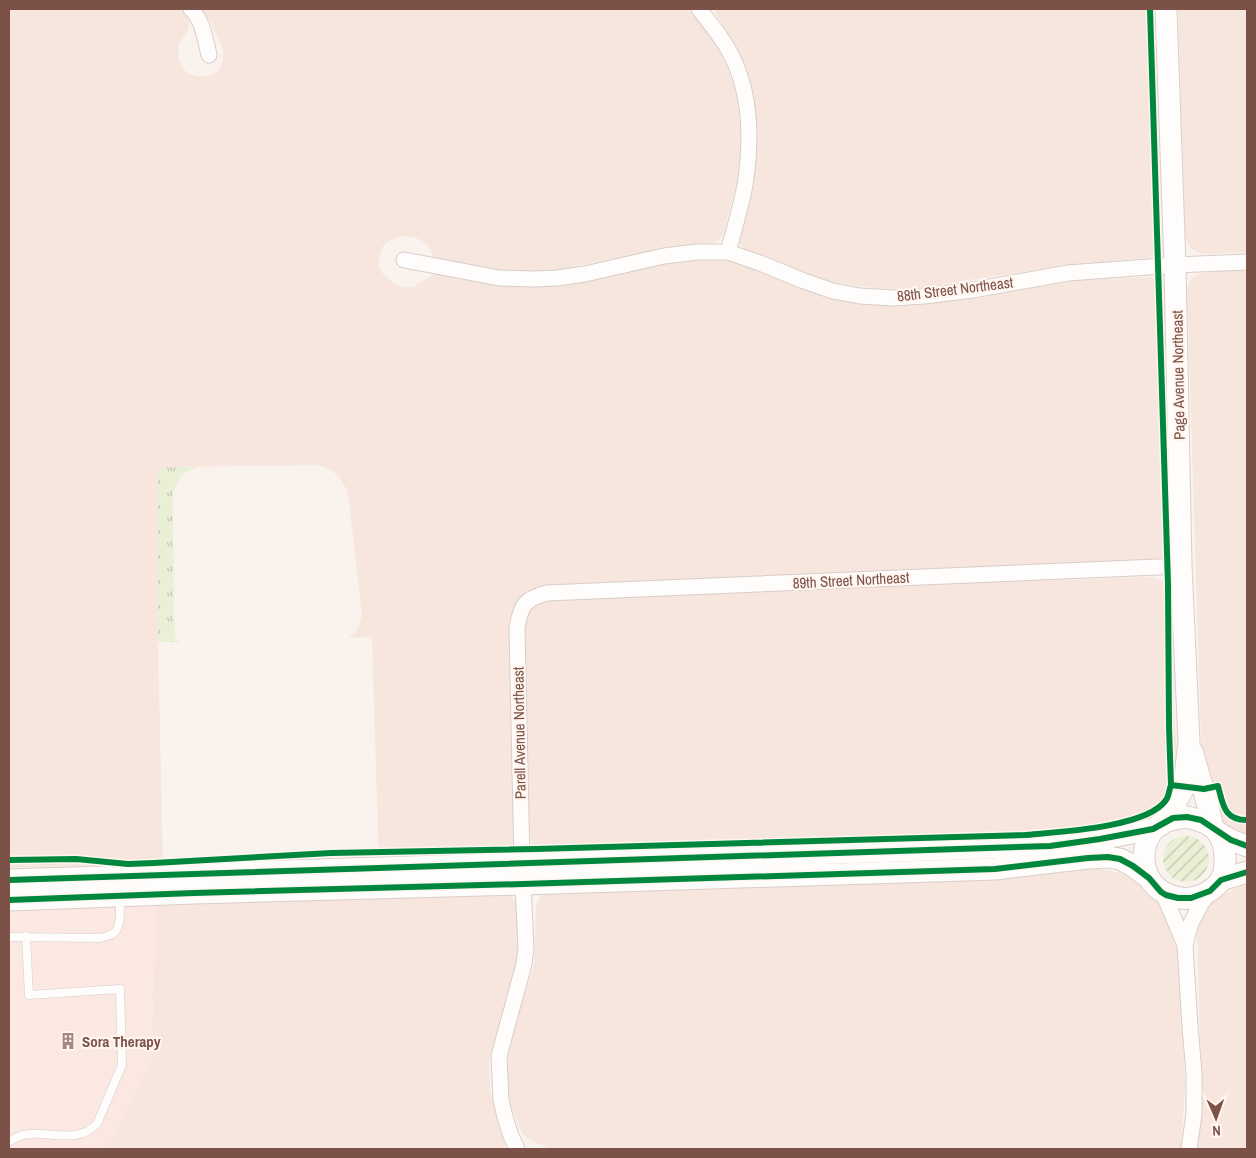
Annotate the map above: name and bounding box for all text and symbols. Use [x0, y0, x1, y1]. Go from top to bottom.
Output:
street label: 88th Street Northeast [896, 271, 1015, 307]
street label: Page Avenue Northeast [1166, 309, 1190, 440]
street label: 89th Street Northeast [792, 566, 911, 594]
street label: Parell Avenue Northeast [507, 666, 531, 799]
building icon: Sora Therapy [58, 1031, 78, 1051]
place label: Sora Therapy [82, 1031, 161, 1052]
north arrow [1191, 1093, 1241, 1143]
text: N [1212, 1122, 1221, 1140]

